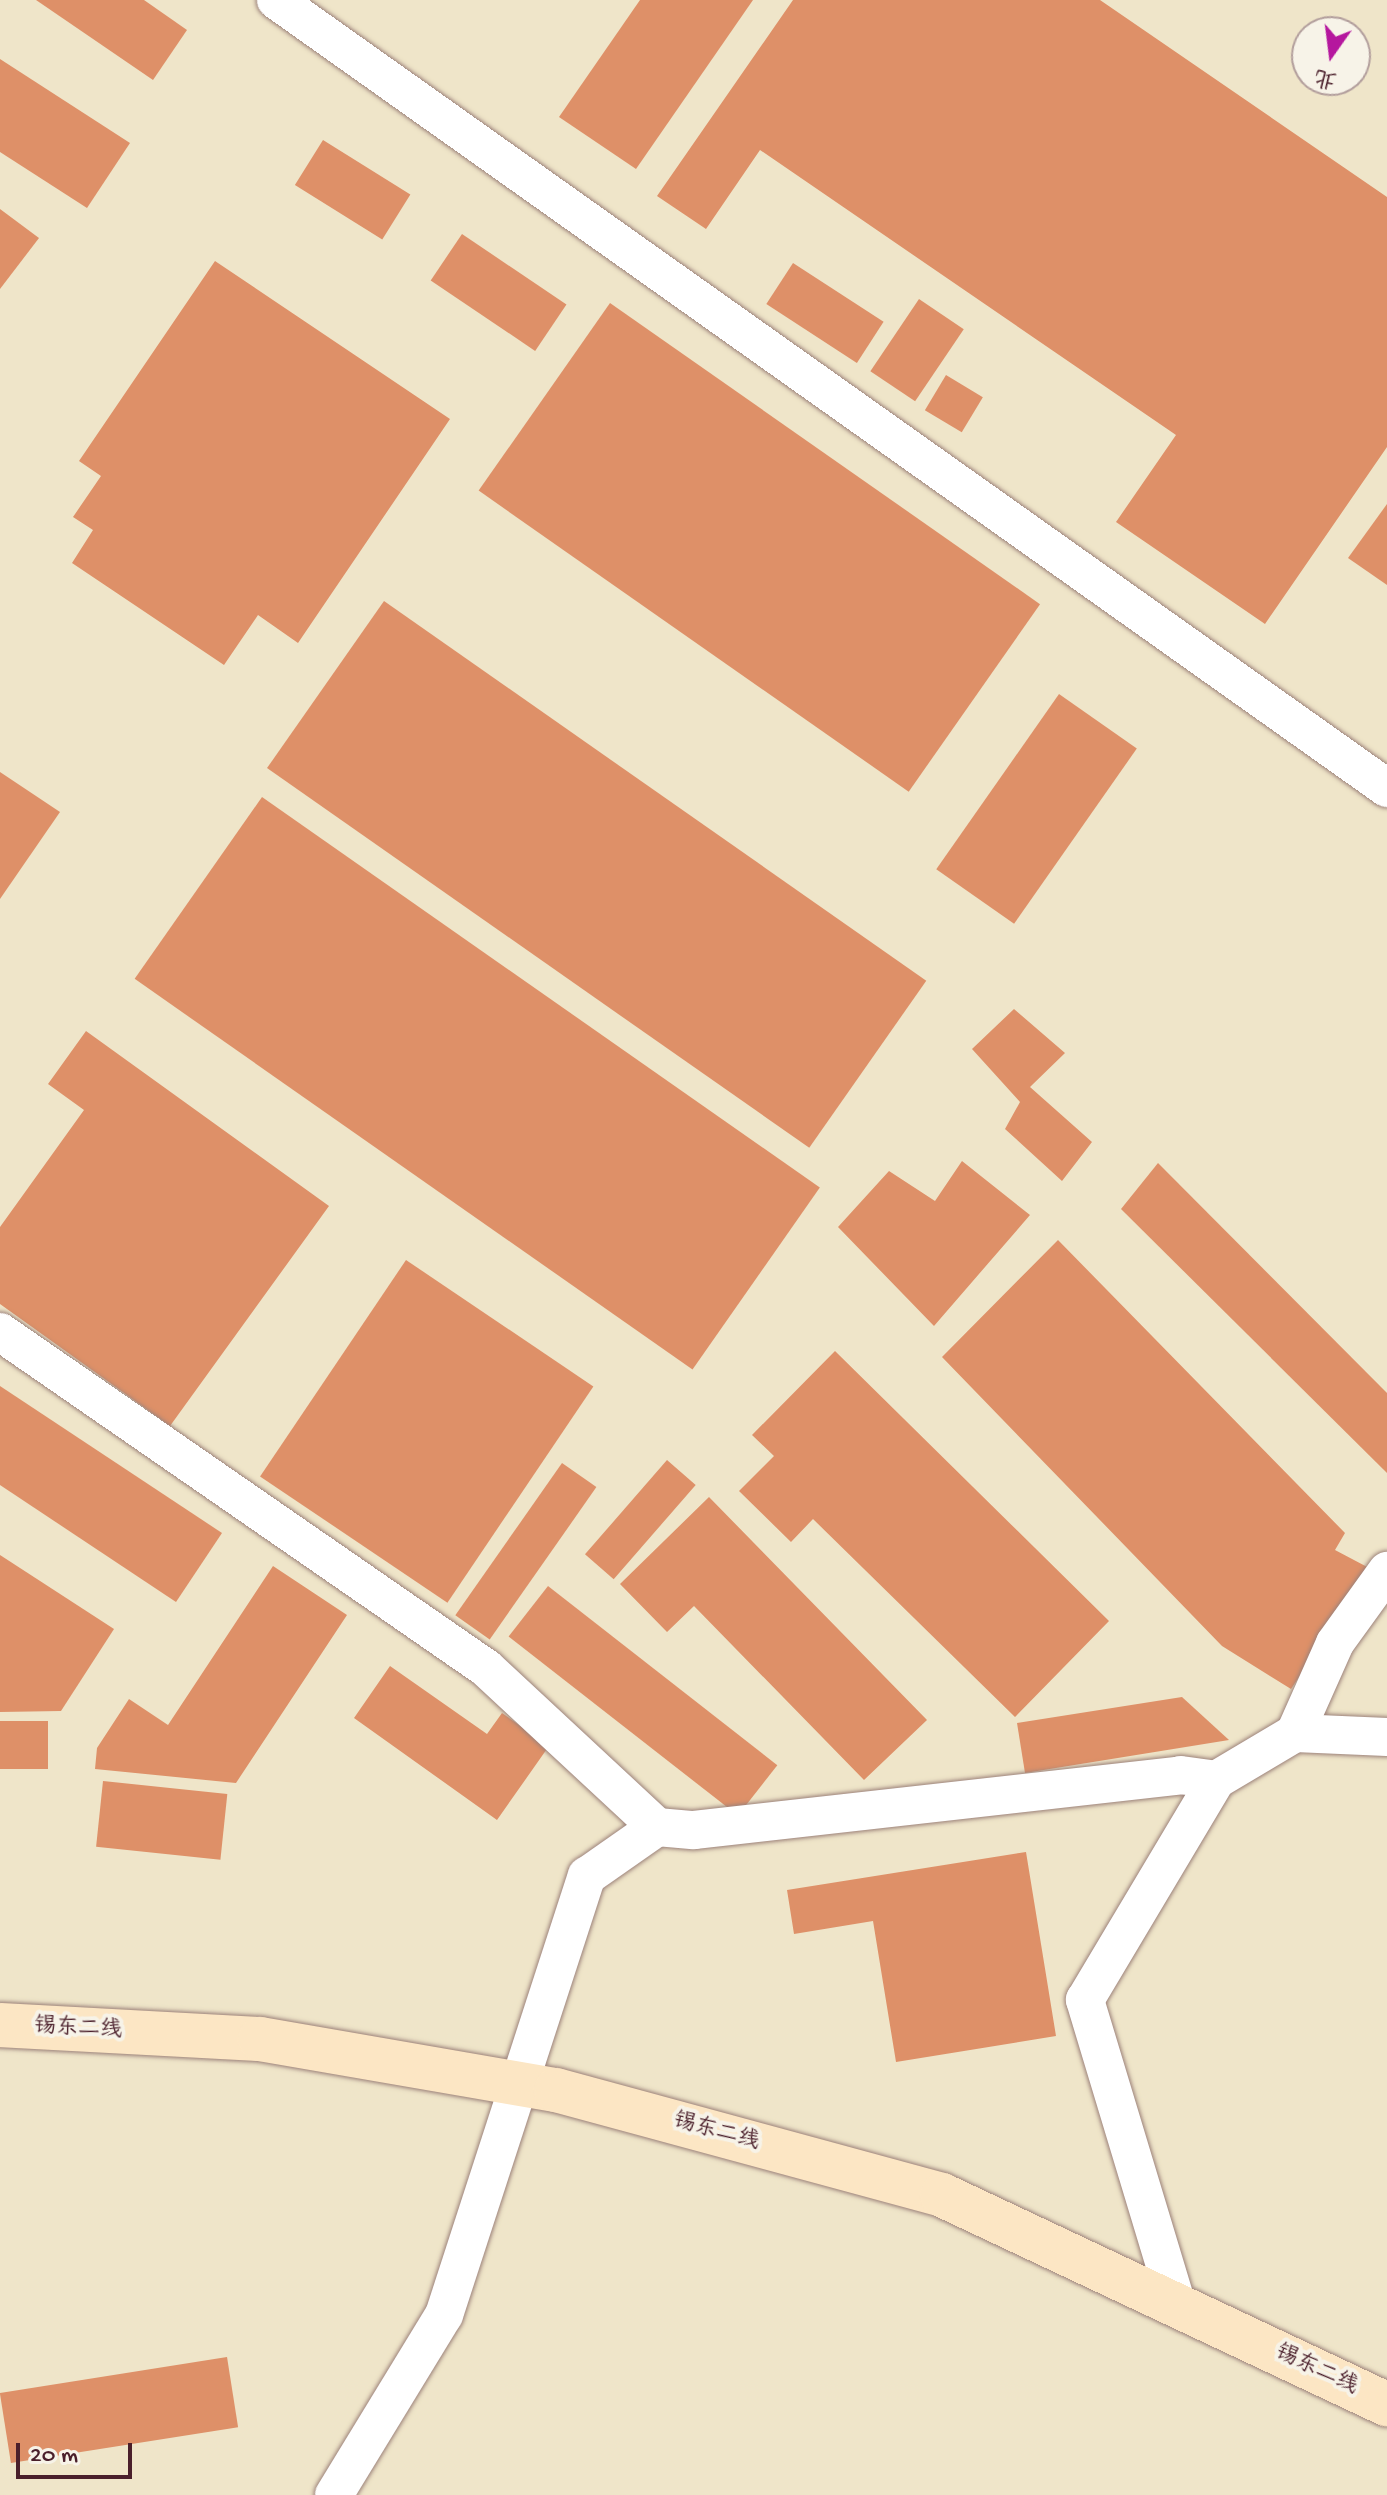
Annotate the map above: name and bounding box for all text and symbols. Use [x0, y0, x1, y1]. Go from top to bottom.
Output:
north arrow [1291, 16, 1371, 96]
text: 北 [1312, 62, 1340, 93]
street label: 锡东二线 [33, 2015, 123, 2045]
street label: 锡东二线 [670, 2109, 762, 2157]
street label: 锡东二线 [1271, 2340, 1361, 2402]
scale bar [20, 2427, 136, 2477]
text: 20 m [30, 2442, 78, 2471]

